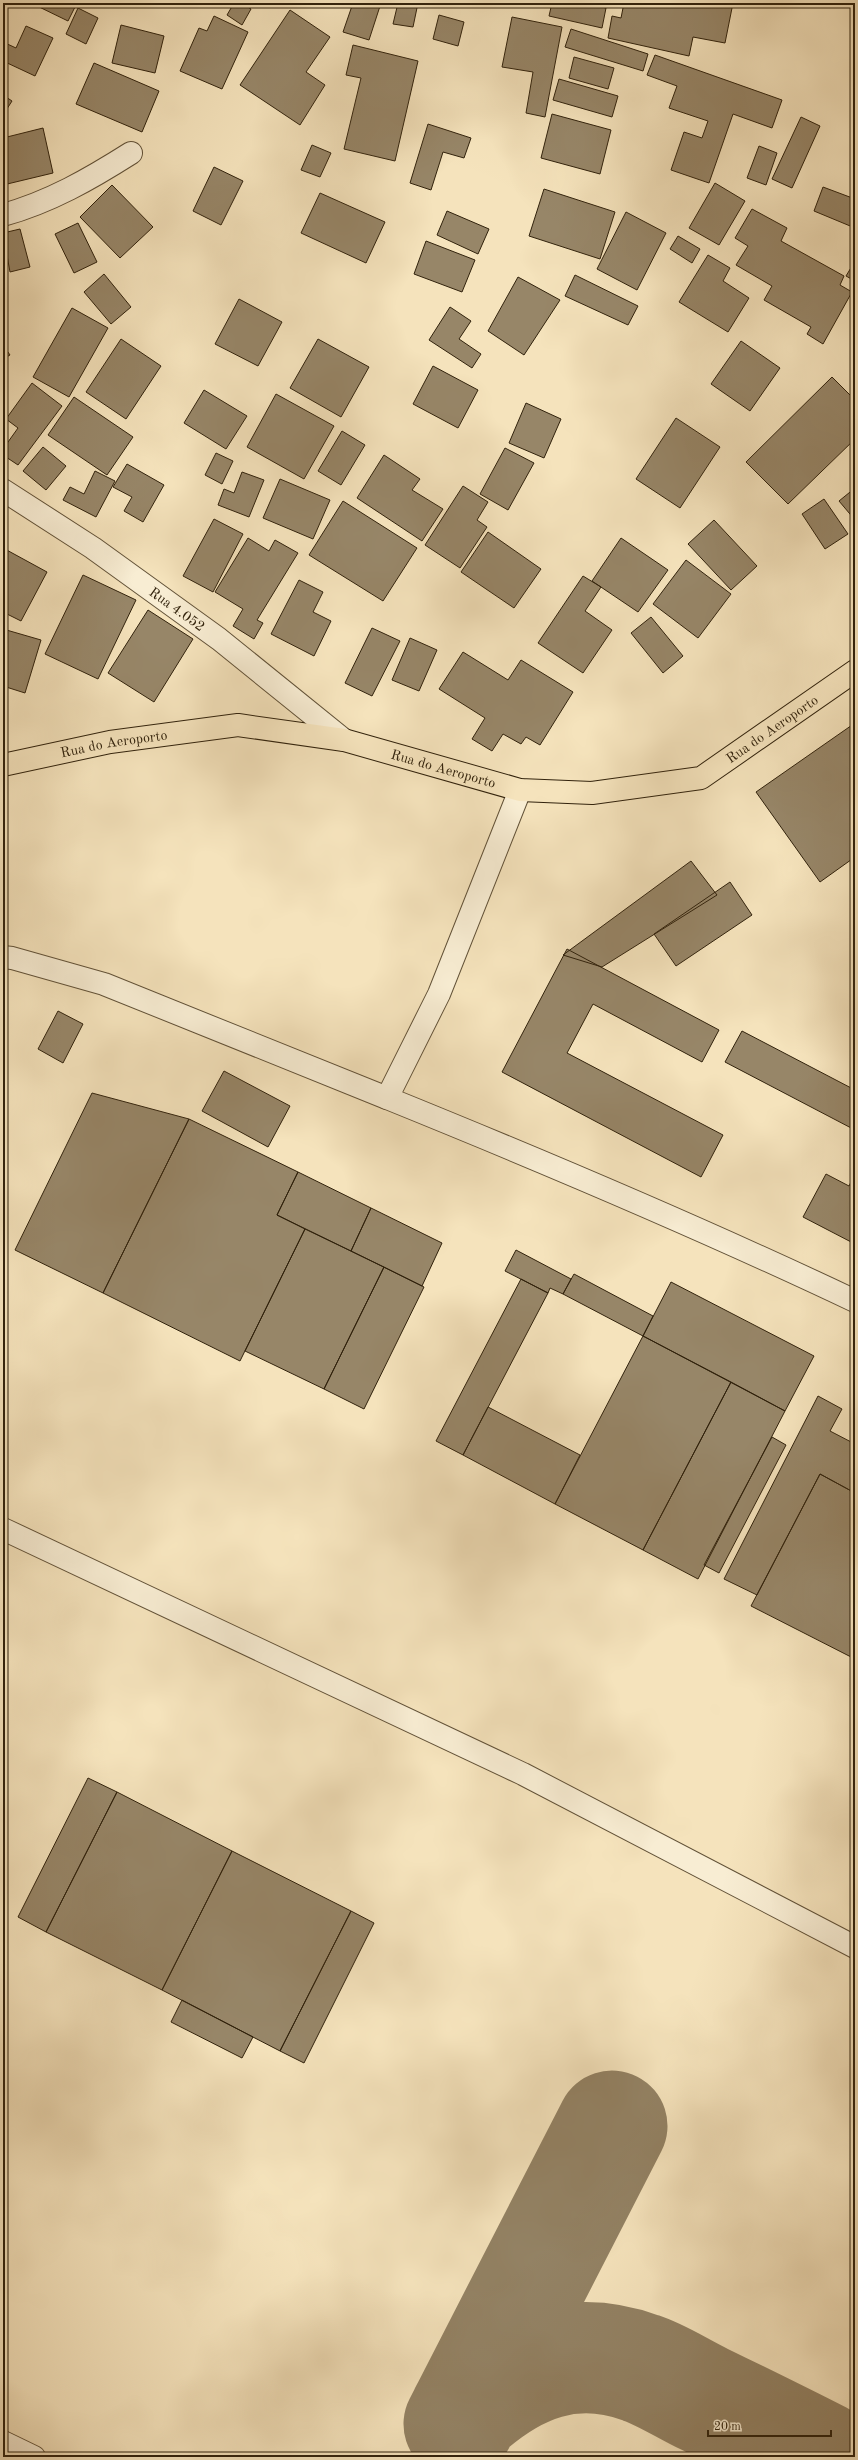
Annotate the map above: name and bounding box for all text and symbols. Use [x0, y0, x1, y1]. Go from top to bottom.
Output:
street label: Rua 4.052 [146, 585, 207, 634]
street label: Rua do Aeroporto [724, 693, 821, 766]
street label: Rua do Aeroporto [59, 728, 168, 760]
street label: Rua do Aeroporto [389, 748, 497, 791]
scale bar [708, 2412, 831, 2438]
text: 20 m [714, 2421, 741, 2433]

